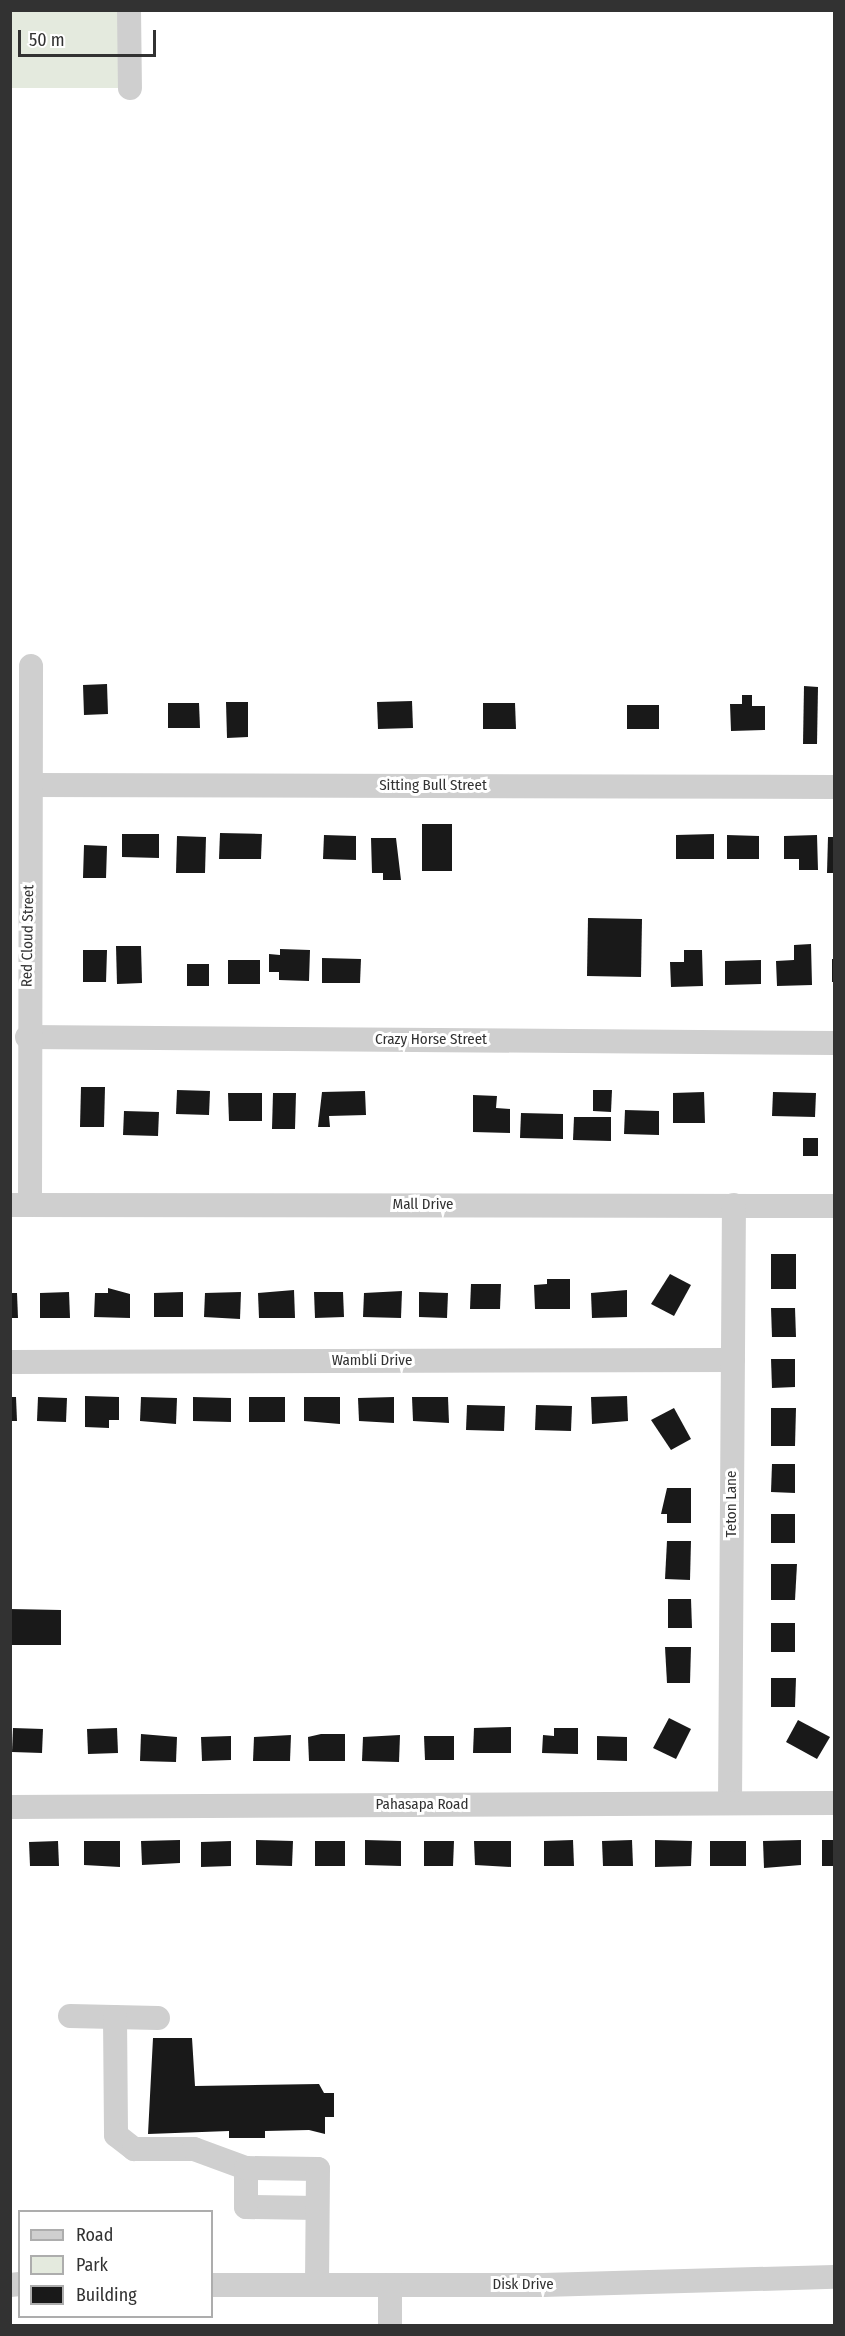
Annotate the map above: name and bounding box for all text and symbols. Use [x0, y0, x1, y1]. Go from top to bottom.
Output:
scale bar [21, 18, 159, 56]
text: 50 m [29, 29, 65, 51]
street label: Sitting Bull Street [379, 777, 487, 795]
street label: Red Cloud Street [18, 885, 38, 987]
street label: Crazy Horse Street [375, 1031, 487, 1049]
street label: Mall Drive [392, 1196, 454, 1214]
street label: Wambli Drive [332, 1352, 412, 1370]
street label: Teton Lane [723, 1471, 741, 1537]
street label: Pahasapa Road [375, 1796, 469, 1814]
legend [18, 2210, 213, 2318]
text: Road [76, 2224, 113, 2246]
text: Park [76, 2254, 108, 2276]
street label: Disk Drive [492, 2276, 554, 2294]
text: Building [76, 2284, 137, 2306]

